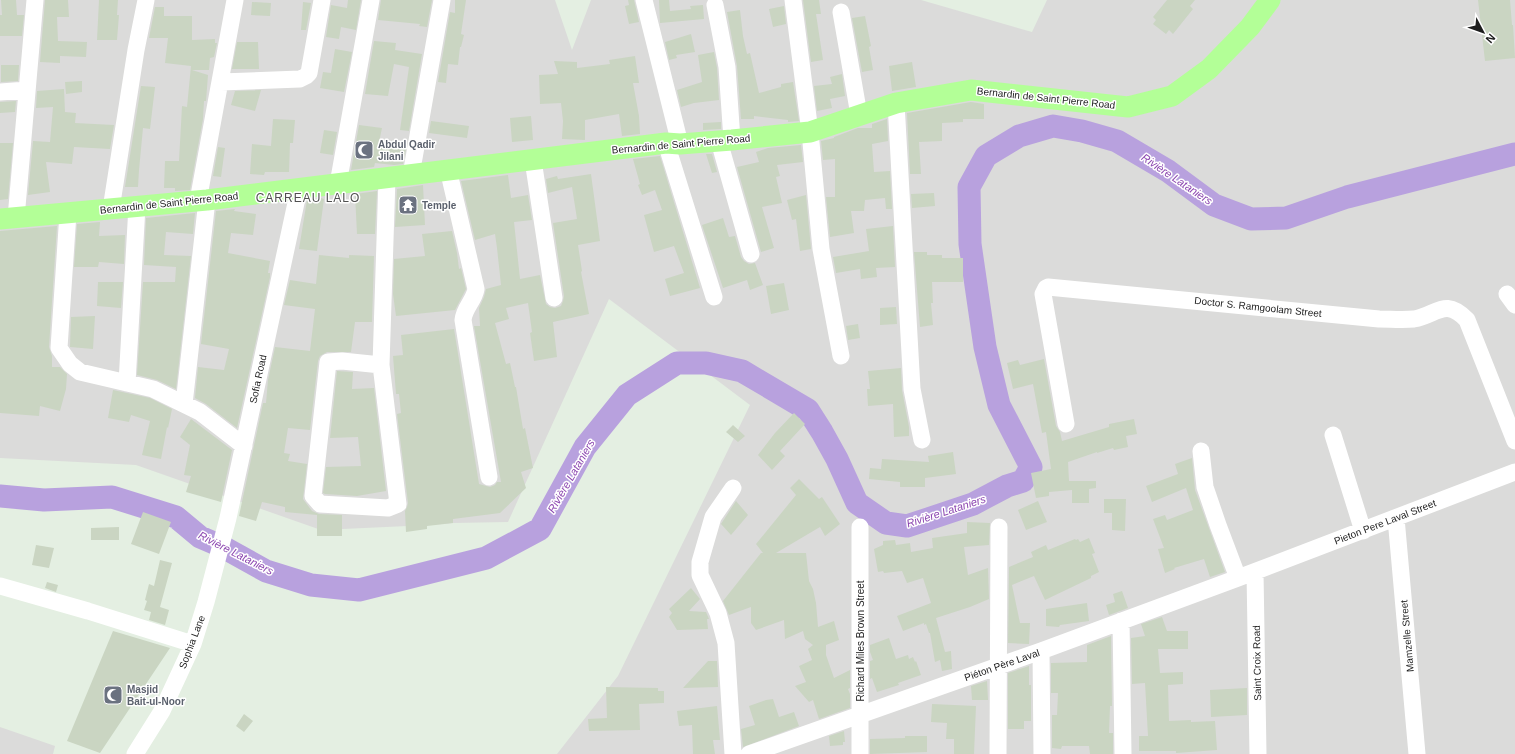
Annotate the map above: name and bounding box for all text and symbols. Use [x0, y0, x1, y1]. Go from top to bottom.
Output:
north arrow [1463, 12, 1503, 52]
text: N [1483, 32, 1498, 46]
street label: Bernardin de Saint Pierre Road [976, 85, 1116, 111]
street label: Bernardin de Saint Pierre Road [611, 132, 751, 156]
mosque icon: Abdul Qadir Jilani [353, 139, 375, 161]
place label: Abdul Qadir Jilani [378, 139, 435, 162]
water label: Rivière Lataniers [1139, 151, 1215, 207]
street label: Bernardin de Saint Pierre Road [99, 190, 239, 216]
district label: CARREAU LALO [256, 191, 360, 205]
temple icon: Temple [397, 194, 419, 216]
place label: Temple [422, 200, 457, 211]
street label: Doctor S. Ramgoolam Street [1194, 295, 1322, 319]
street label: Sofia Road [247, 354, 269, 404]
water label: Rivière Lataniers [545, 437, 597, 515]
water label: Rivière Lataniers [905, 492, 988, 529]
street label: Pieton Pere Laval Street [1332, 497, 1438, 547]
water label: Rivière Lataniers [197, 529, 276, 577]
street label: Richard Miles Brown Street [855, 580, 866, 702]
street label: Mamzelle Street [1398, 599, 1416, 672]
street label: Sophia Lane [177, 613, 207, 670]
street label: Saint Croix Road [1251, 625, 1263, 701]
street label: Piéton Père Laval [963, 647, 1041, 683]
mosque icon: Masjid Bait-ul-Noor [102, 684, 124, 706]
place label: Masjid Bait-ul-Noor [127, 684, 185, 707]

